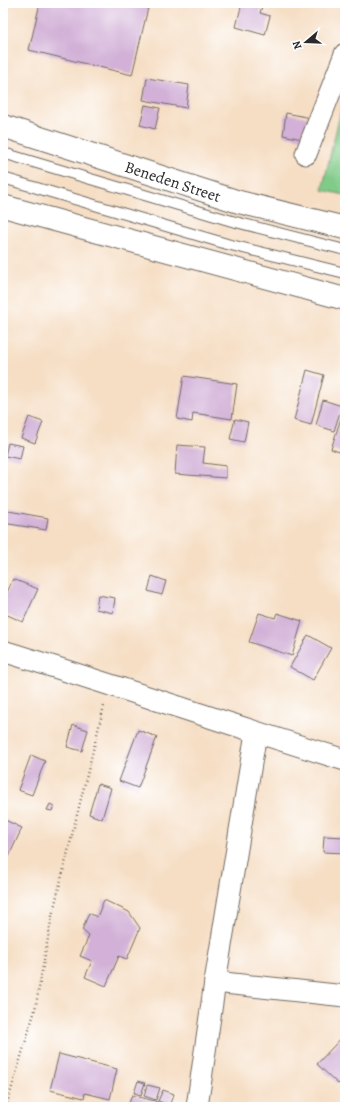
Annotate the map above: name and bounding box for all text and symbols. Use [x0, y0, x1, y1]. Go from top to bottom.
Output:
north arrow [286, 22, 326, 62]
text: N [289, 39, 305, 51]
street label: Beneden Street [122, 156, 223, 208]

